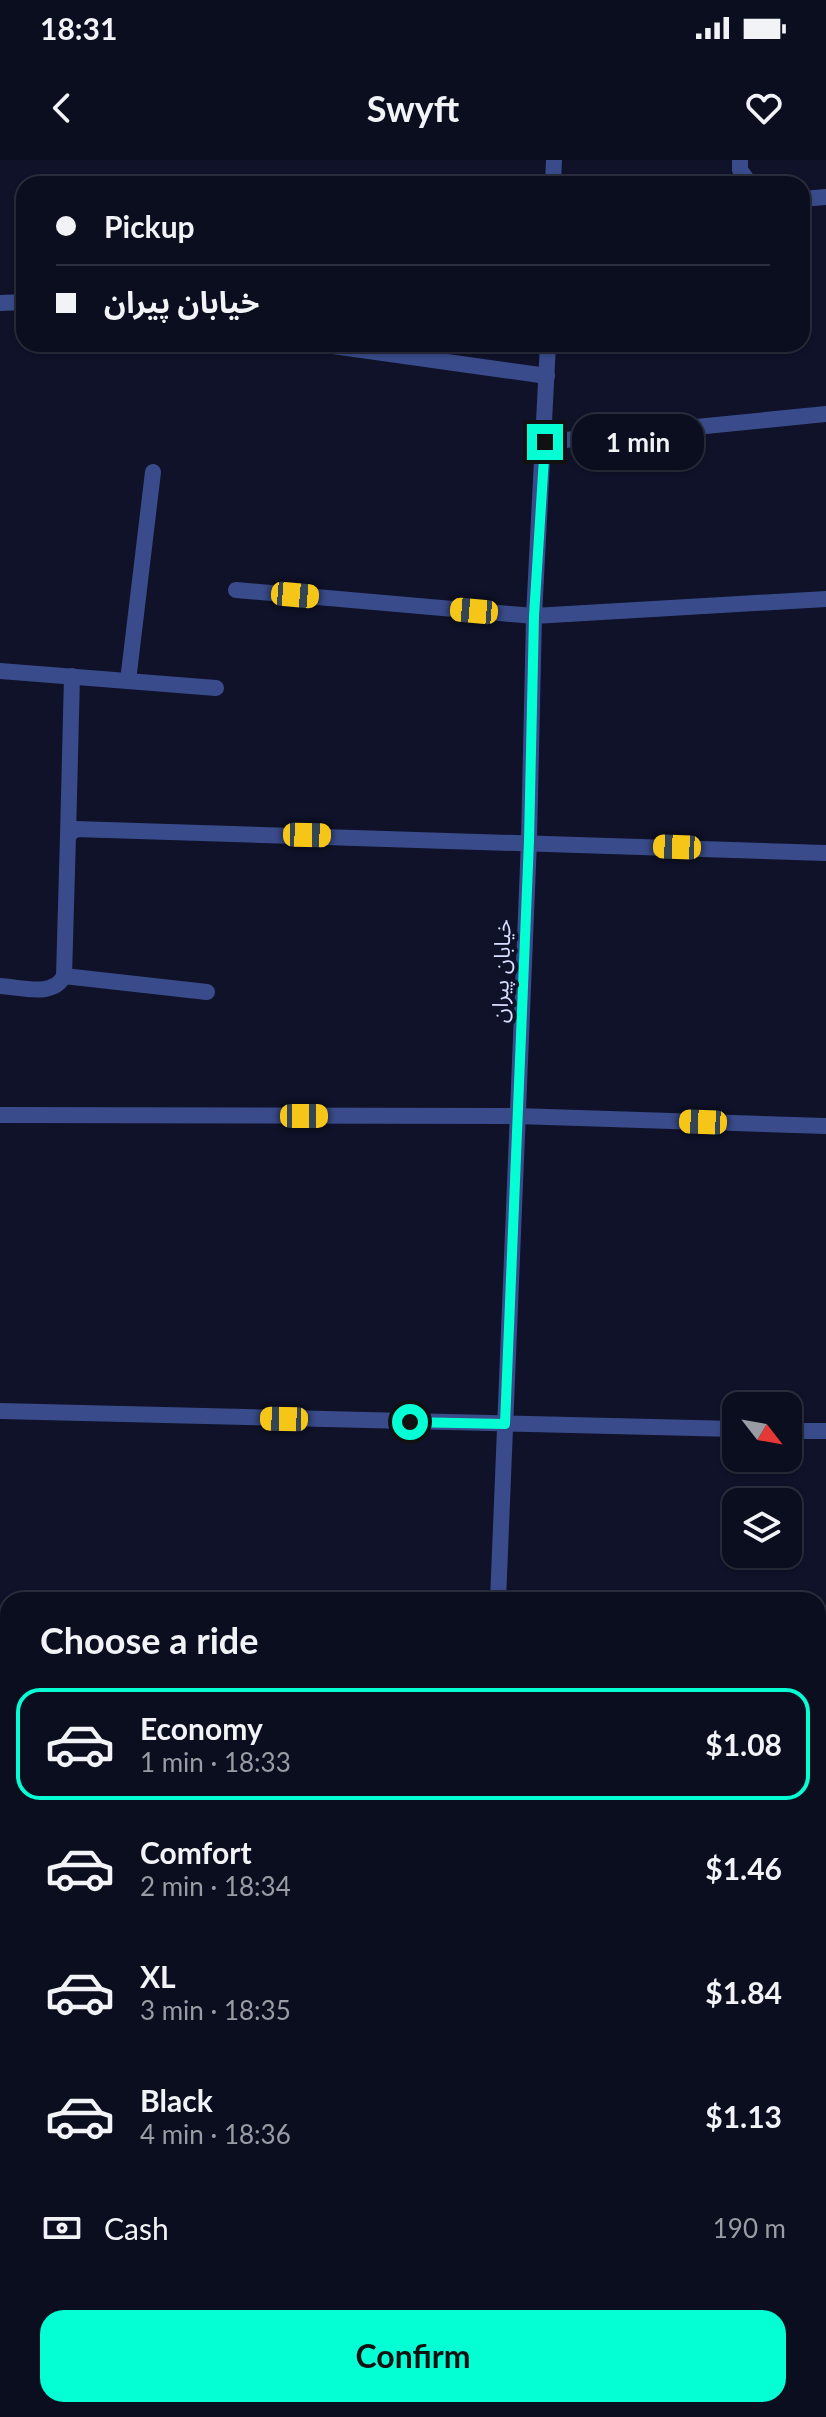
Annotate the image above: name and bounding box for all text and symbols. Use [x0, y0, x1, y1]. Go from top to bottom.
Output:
text: 18:31 [40, 10, 117, 46]
icon: back [40, 86, 84, 130]
text: Swyft [367, 86, 459, 130]
icon: heart [742, 86, 786, 130]
text: Pickup [104, 208, 195, 244]
text: خیابان پیران [104, 283, 259, 319]
callout: 1 min [573, 414, 705, 470]
route end [527, 424, 563, 460]
text: 1 min [606, 426, 670, 458]
car [270, 581, 320, 609]
car [449, 597, 499, 625]
car [283, 823, 331, 847]
car [653, 834, 701, 860]
street label: خیابان پیران [485, 919, 518, 1023]
car [280, 1104, 328, 1128]
car [679, 1109, 727, 1135]
north arrow [722, 1392, 802, 1472]
map controls [722, 1392, 802, 1568]
route start [392, 1404, 428, 1440]
car [260, 1407, 308, 1431]
button: layers [722, 1488, 802, 1568]
text: Choose a ride [40, 1618, 259, 1662]
icon: car [44, 1708, 116, 1780]
text: Economy [140, 1710, 263, 1746]
text: $1.08 [705, 1726, 782, 1762]
text: 1 min · 18:33 [140, 1746, 291, 1778]
icon: car [44, 1832, 116, 1904]
text: Comfort [140, 1834, 252, 1870]
text: $1.46 [705, 1850, 782, 1886]
text: 2 min · 18:34 [140, 1870, 291, 1902]
icon: car [44, 1956, 116, 2028]
text: XL [140, 1958, 176, 1994]
text: $1.84 [705, 1974, 782, 2010]
text: 3 min · 18:35 [140, 1994, 291, 2026]
icon: car [44, 2080, 116, 2152]
text: Black [140, 2082, 213, 2118]
text: $1.13 [705, 2098, 782, 2134]
text: 4 min · 18:36 [140, 2118, 291, 2150]
icon: cash [40, 2206, 84, 2250]
text: Cash [104, 2210, 169, 2246]
text: 190 m [713, 2212, 786, 2244]
button: Confirm [40, 2310, 786, 2402]

